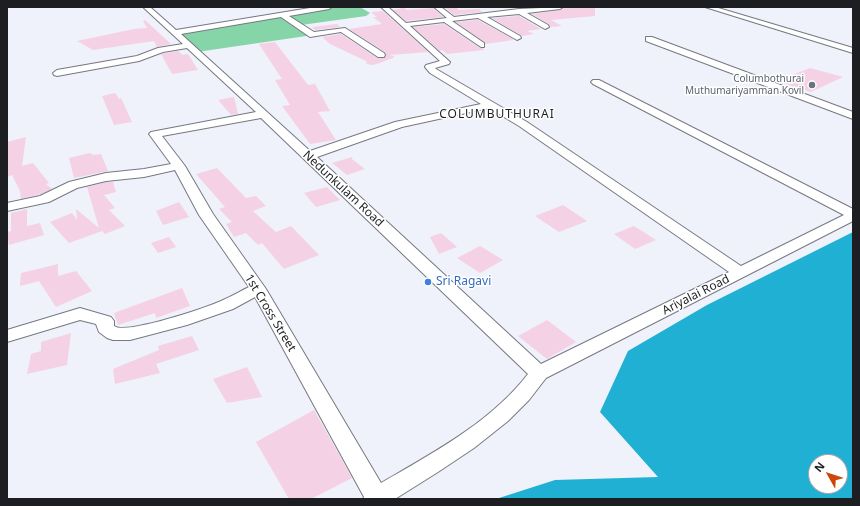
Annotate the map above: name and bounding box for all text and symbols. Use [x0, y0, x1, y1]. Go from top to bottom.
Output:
place label: Columbothurai Muthumariyamman Kovil [685, 73, 804, 96]
marker: Columbothurai Muthumariyamman Kovil [807, 80, 817, 90]
district label: COLUMBUTHURAI [439, 108, 555, 122]
street label: Nedunkulam Road [300, 148, 386, 230]
street label: 1st Cross Street [241, 272, 299, 354]
street label: Ariyalai Road [660, 272, 732, 318]
place label: Sri Ragavi [436, 275, 491, 289]
marker: Sri Ragavi [423, 277, 433, 287]
north arrow [808, 454, 848, 494]
text: N [810, 459, 828, 475]

